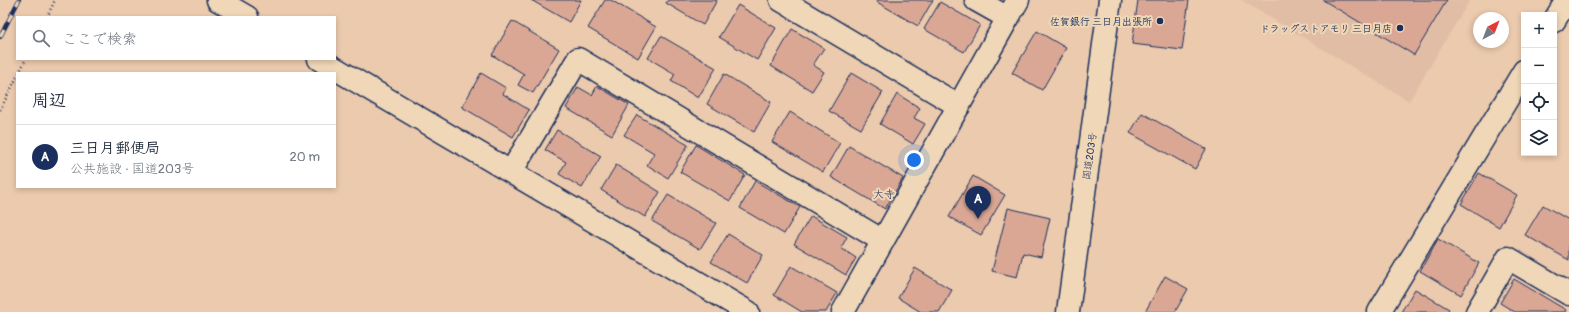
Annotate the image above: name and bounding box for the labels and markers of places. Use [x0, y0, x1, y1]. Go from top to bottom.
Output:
place label: 佐賀銀行 三日月出張所 [1050, 16, 1152, 28]
marker: 佐賀銀行 三日月出張所 [1155, 16, 1165, 26]
place label: ドラッグストアモリ 三日月店 [1260, 23, 1392, 35]
marker: ドラッグストアモリ 三日月店 [1395, 23, 1405, 33]
pin: A [965, 186, 991, 219]

